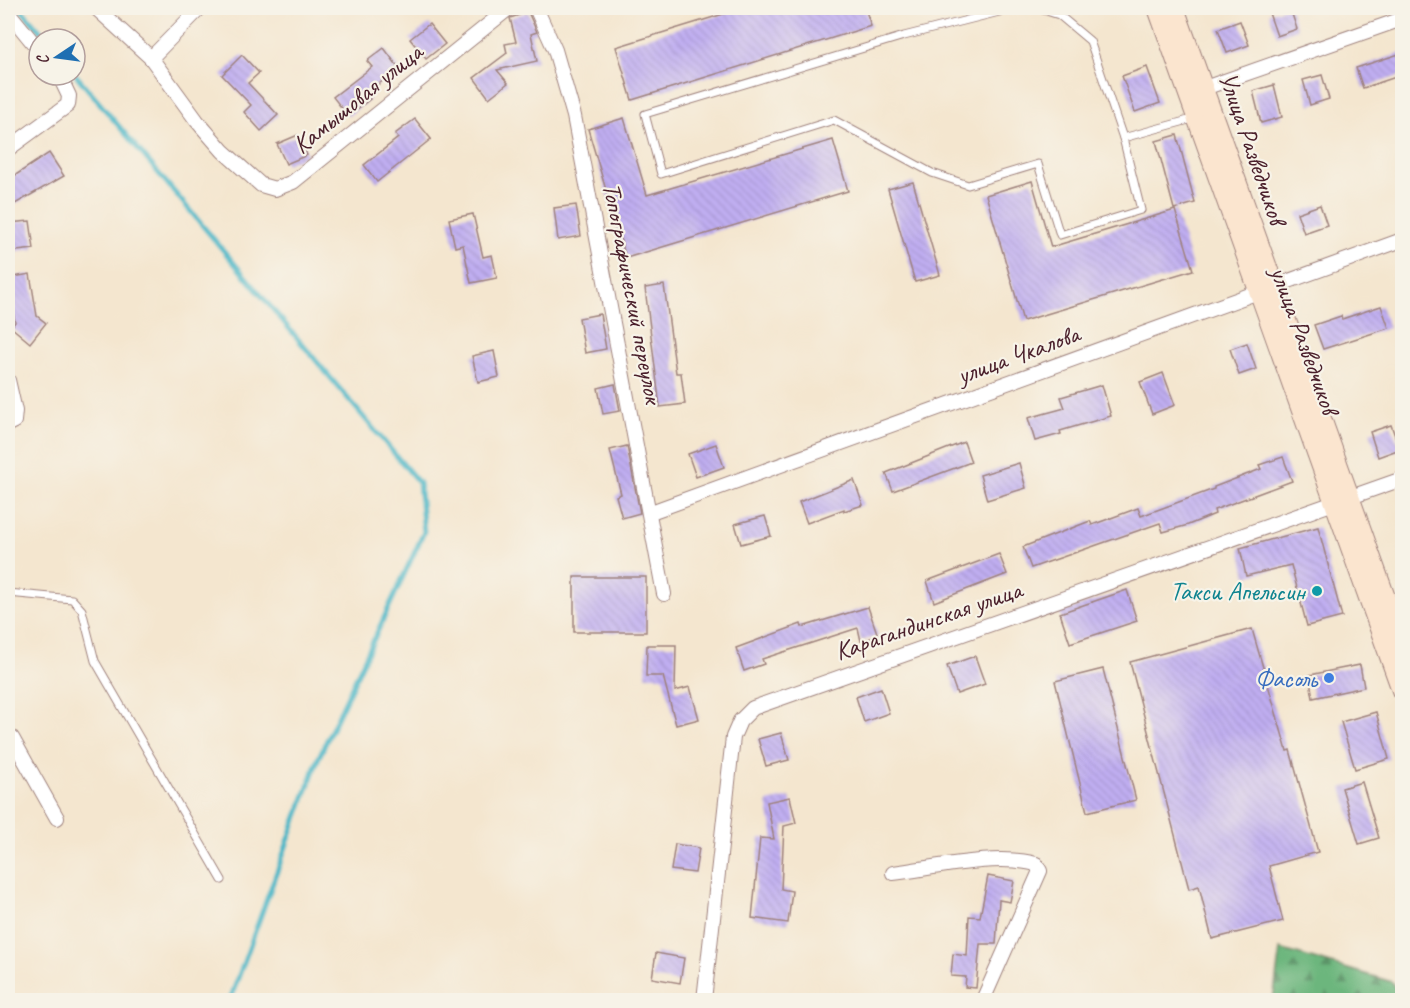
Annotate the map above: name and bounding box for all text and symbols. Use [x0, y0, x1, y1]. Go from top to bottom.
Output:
north arrow [27, 27, 87, 87]
street label: Камышовая улица [285, 34, 431, 161]
text: С [32, 52, 54, 66]
street label: Улица Разведчиков [1211, 68, 1295, 233]
street label: Топографический переулок [595, 180, 671, 409]
street label: улица Разведчиков [1262, 260, 1348, 423]
street label: улица Чкалова [951, 316, 1086, 393]
street label: Карагандинская улица [830, 572, 1028, 668]
place label: Такси Апельсин [1170, 575, 1306, 608]
marker: Такси Апельсин [1310, 584, 1324, 598]
place label: Фасоль [1255, 662, 1319, 695]
marker: Фасоль [1322, 671, 1336, 685]

